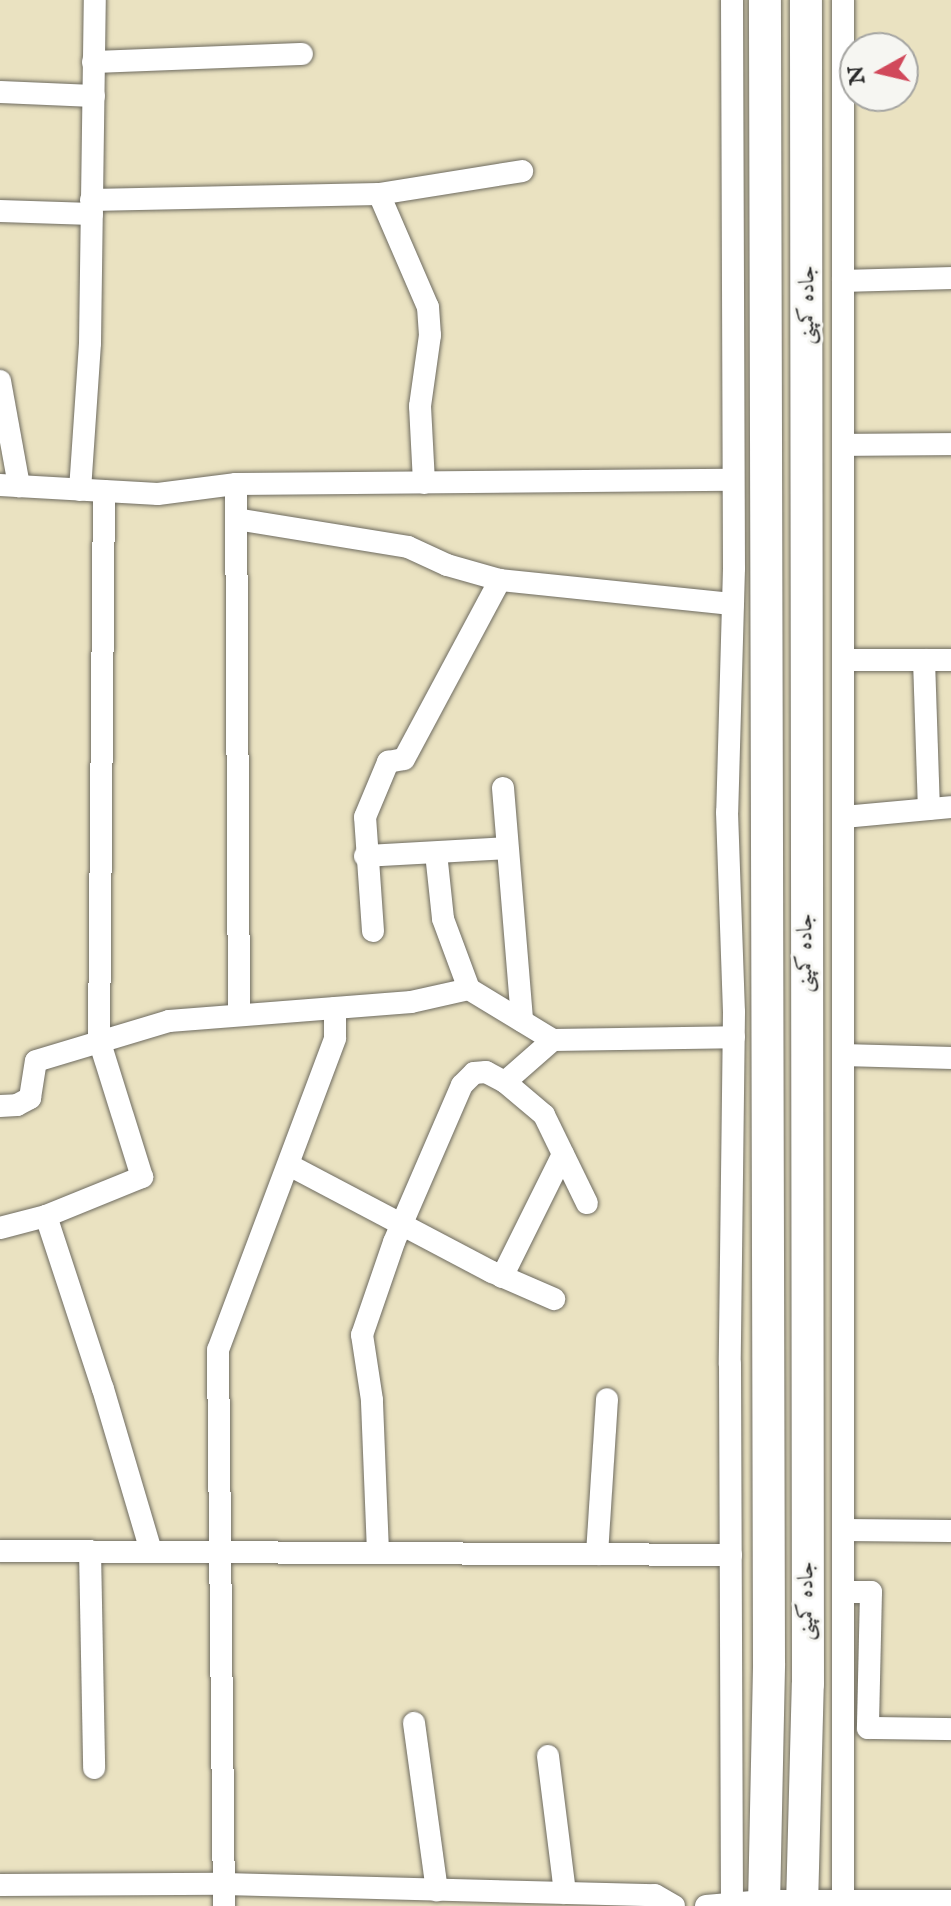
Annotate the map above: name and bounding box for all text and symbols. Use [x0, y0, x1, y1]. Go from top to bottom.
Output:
north arrow [839, 32, 919, 112]
text: N [842, 64, 872, 86]
street label: جاده کمپنی [795, 265, 821, 345]
street label: جاده کمپنی [793, 913, 819, 993]
street label: جاده کمپنی [794, 1561, 820, 1641]

